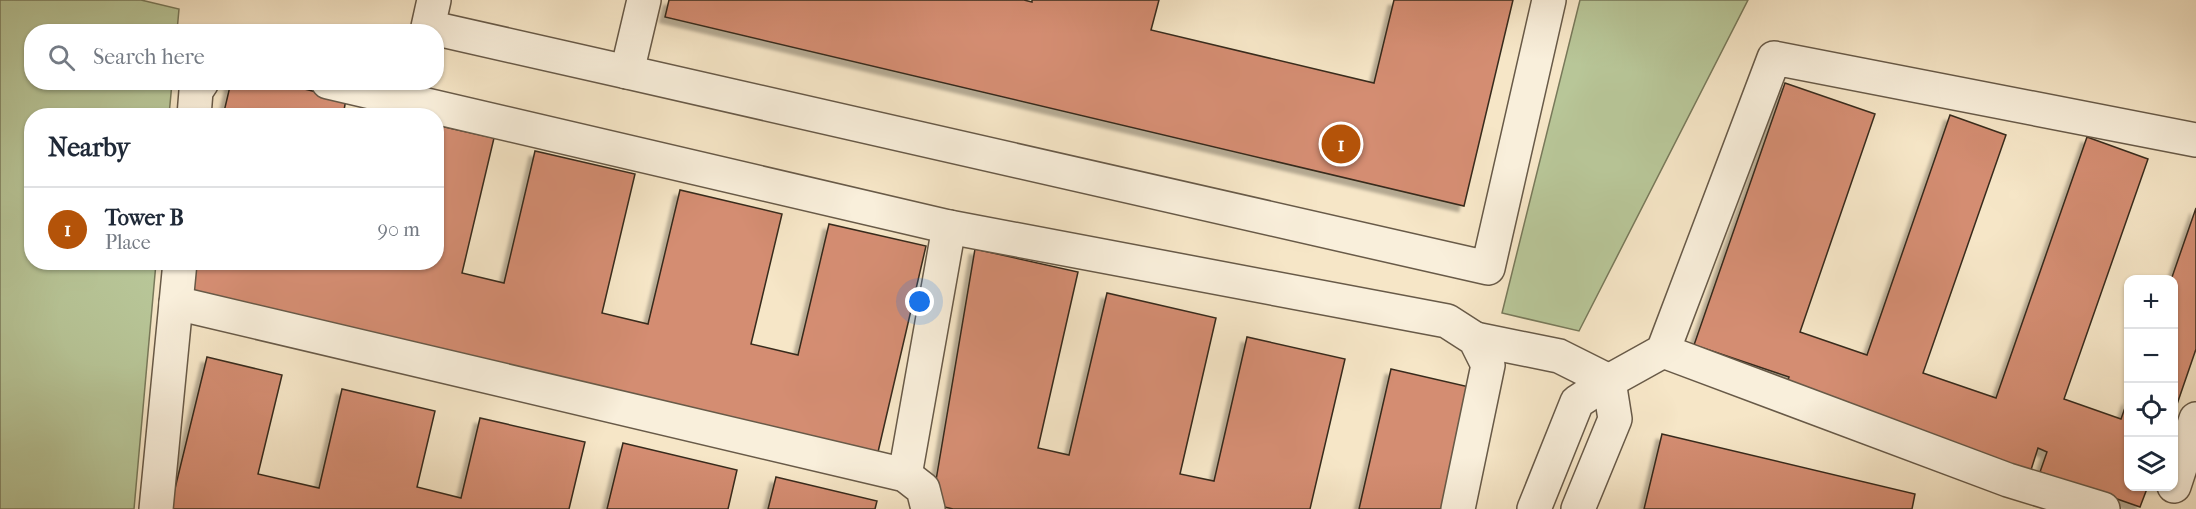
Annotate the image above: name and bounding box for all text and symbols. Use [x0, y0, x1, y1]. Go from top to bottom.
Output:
search box [24, 24, 444, 90]
icon: search [45, 41, 78, 74]
text: Search here [93, 44, 205, 70]
pin: 1 [1322, 122, 1360, 166]
text: Nearby [48, 132, 130, 163]
text: Tower B [105, 205, 184, 231]
text: 1 [64, 218, 71, 241]
text: 90 m [378, 218, 420, 241]
text: Place [105, 231, 151, 254]
map controls [2124, 275, 2178, 491]
button: + [2124, 275, 2178, 329]
your location [905, 287, 934, 316]
button: − [2124, 329, 2178, 383]
button: locate [2124, 383, 2178, 437]
button: layers [2124, 437, 2178, 491]

